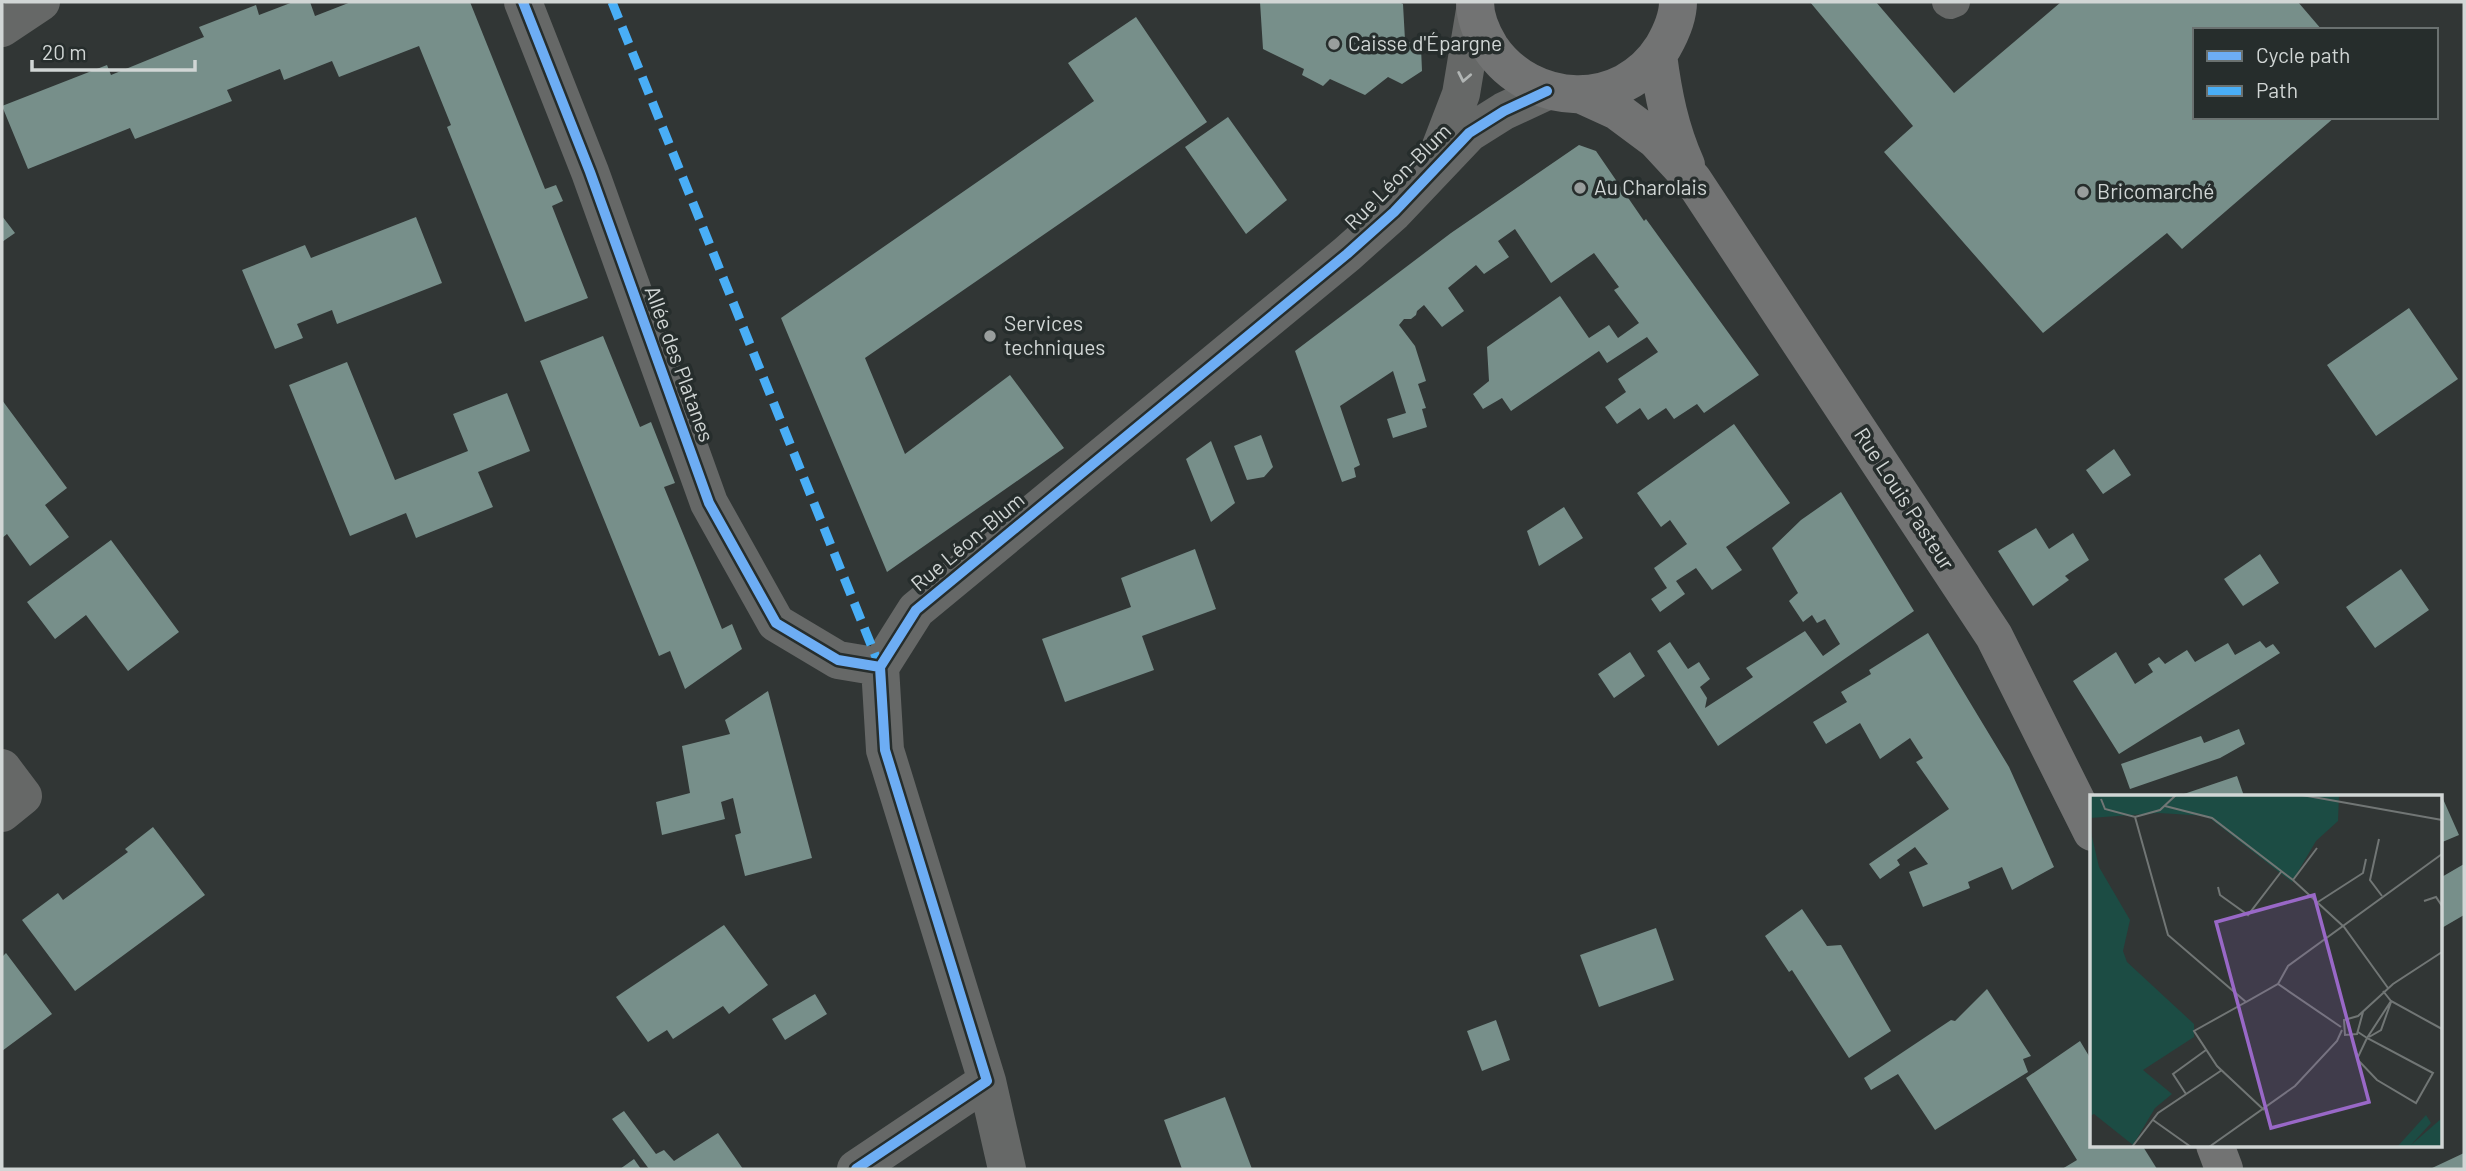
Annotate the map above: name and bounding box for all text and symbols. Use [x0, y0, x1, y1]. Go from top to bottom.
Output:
scale bar [32, 28, 194, 72]
legend [2193, 28, 2438, 119]
place label: Caisse d'Épargne [1348, 30, 1502, 55]
marker: Caisse d'Épargne [1326, 36, 1342, 52]
text: 20 m [42, 39, 87, 64]
text: Cycle path [2256, 42, 2350, 67]
one-way arrow [1457, 71, 1472, 83]
text: Path [2256, 77, 2298, 102]
street label: Rue Léon-Blum [1339, 118, 1455, 234]
place label: Au Charolais [1594, 174, 1707, 199]
place label: Bricomarché [2097, 178, 2214, 203]
marker: Au Charolais [1572, 180, 1588, 196]
marker: Bricomarché [2075, 184, 2091, 200]
street label: Allée des Platanes [641, 282, 720, 445]
place label: Services techniques [1004, 310, 1105, 359]
marker: Services techniques [982, 328, 998, 344]
street label: Rue Louis Pasteur [1850, 422, 1961, 574]
street label: Rue Léon-Blum [905, 486, 1029, 595]
inset map [2090, 795, 2442, 1146]

